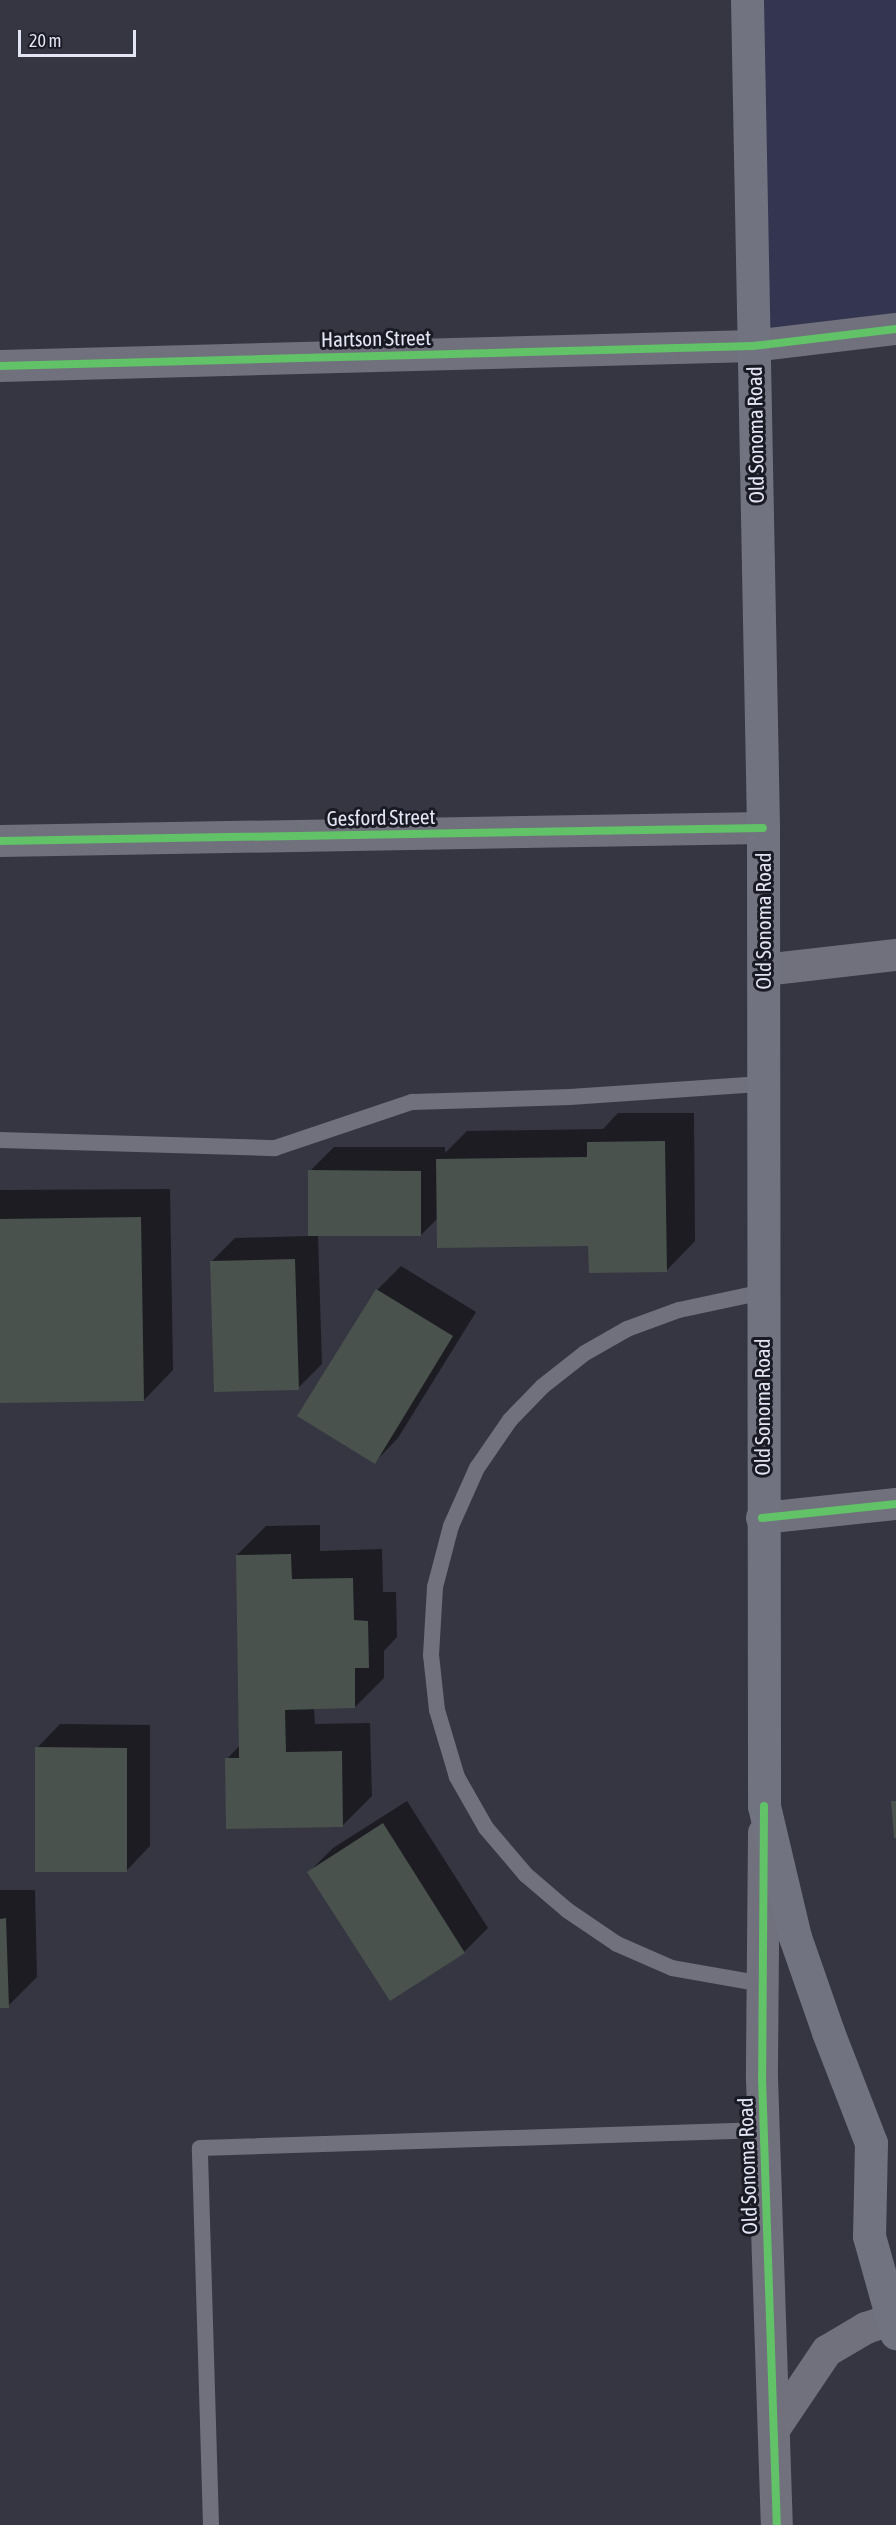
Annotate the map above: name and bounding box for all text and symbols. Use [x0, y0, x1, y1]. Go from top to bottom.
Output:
scale bar [21, 18, 140, 56]
text: 20 m [29, 30, 61, 51]
street label: Hartson Street [321, 324, 431, 352]
street label: Old Sonoma Road [741, 366, 769, 504]
street label: Gesford Street [326, 803, 436, 831]
street label: Old Sonoma Road [750, 852, 776, 990]
street label: Old Sonoma Road [749, 1338, 775, 1476]
street label: Old Sonoma Road [732, 2097, 762, 2235]

